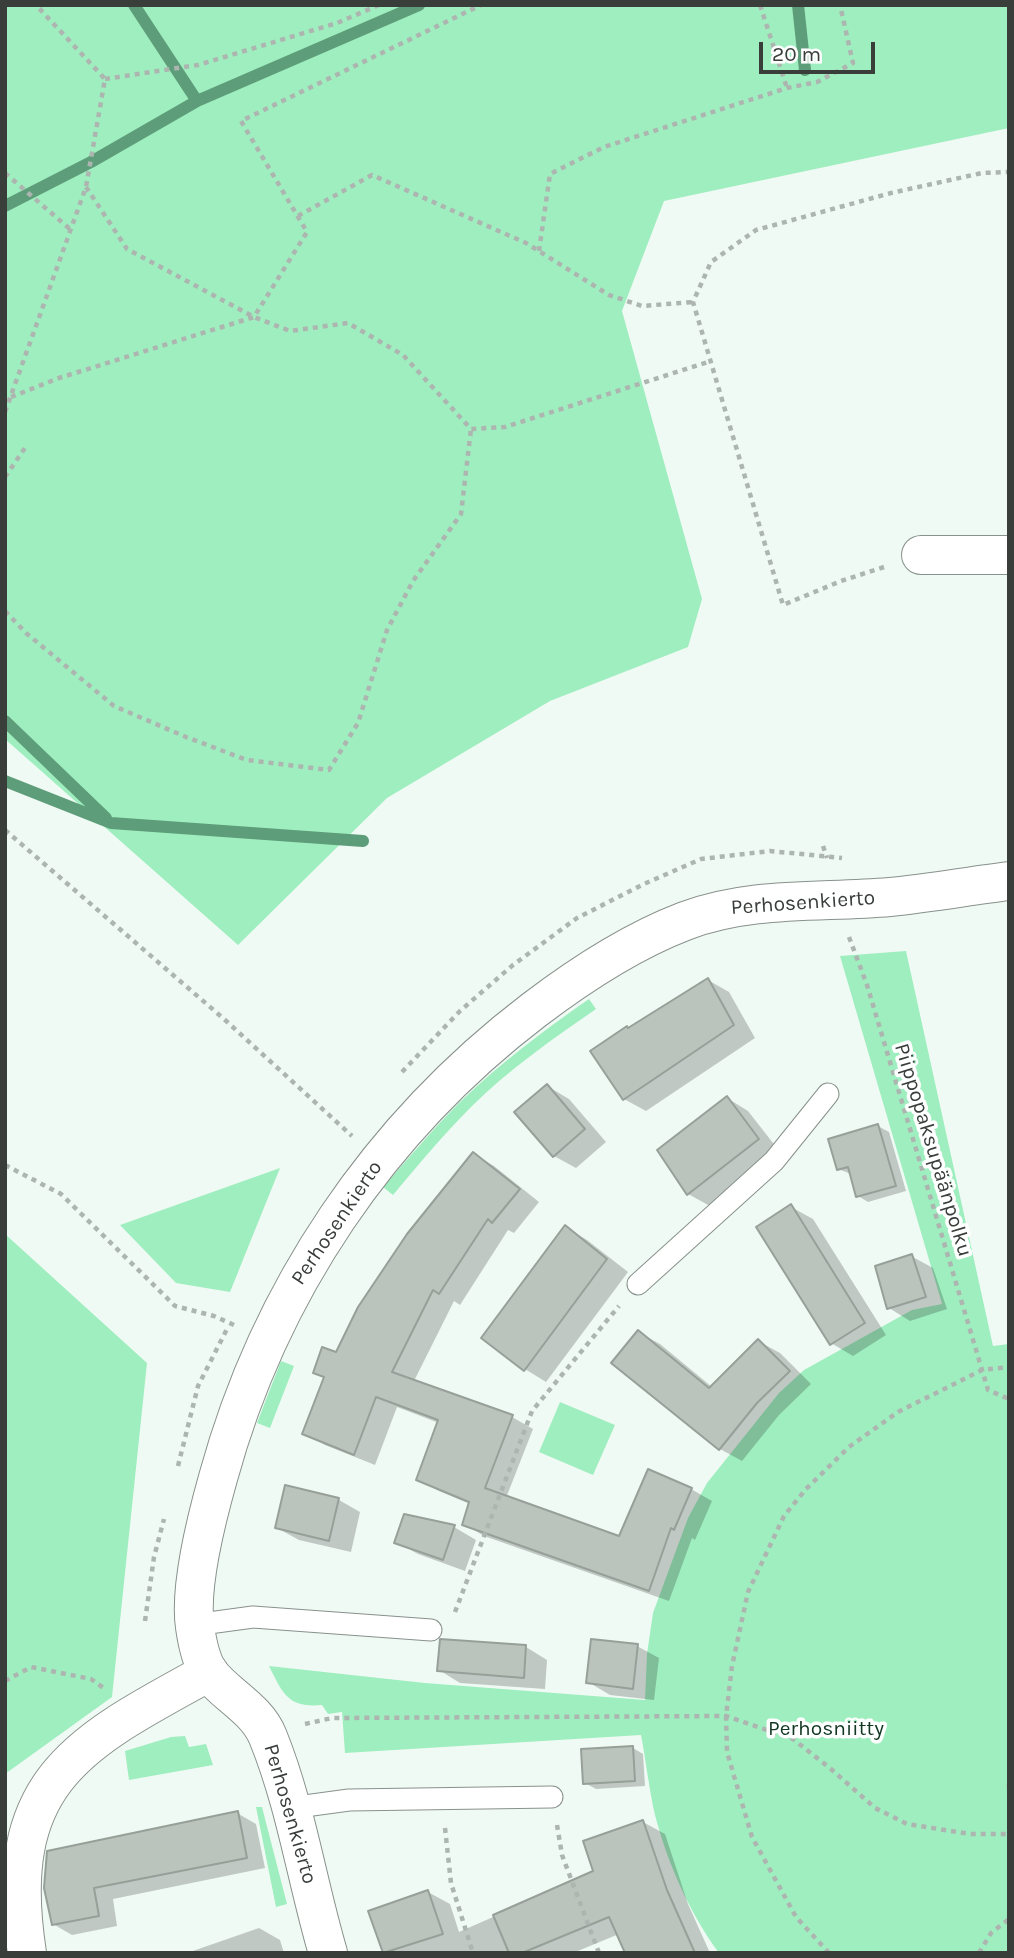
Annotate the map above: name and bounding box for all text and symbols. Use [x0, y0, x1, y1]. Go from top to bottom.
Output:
scale bar [762, 28, 878, 72]
text: 20 m [772, 42, 821, 66]
street label: Perhosenkierto [730, 885, 876, 921]
street label: Piippopaksupäänpolku [889, 1040, 977, 1260]
street label: Perhosenkierto [286, 1156, 388, 1290]
park label: Perhosniitty [768, 1716, 884, 1742]
street label: Perhosenkierto [258, 1741, 322, 1887]

